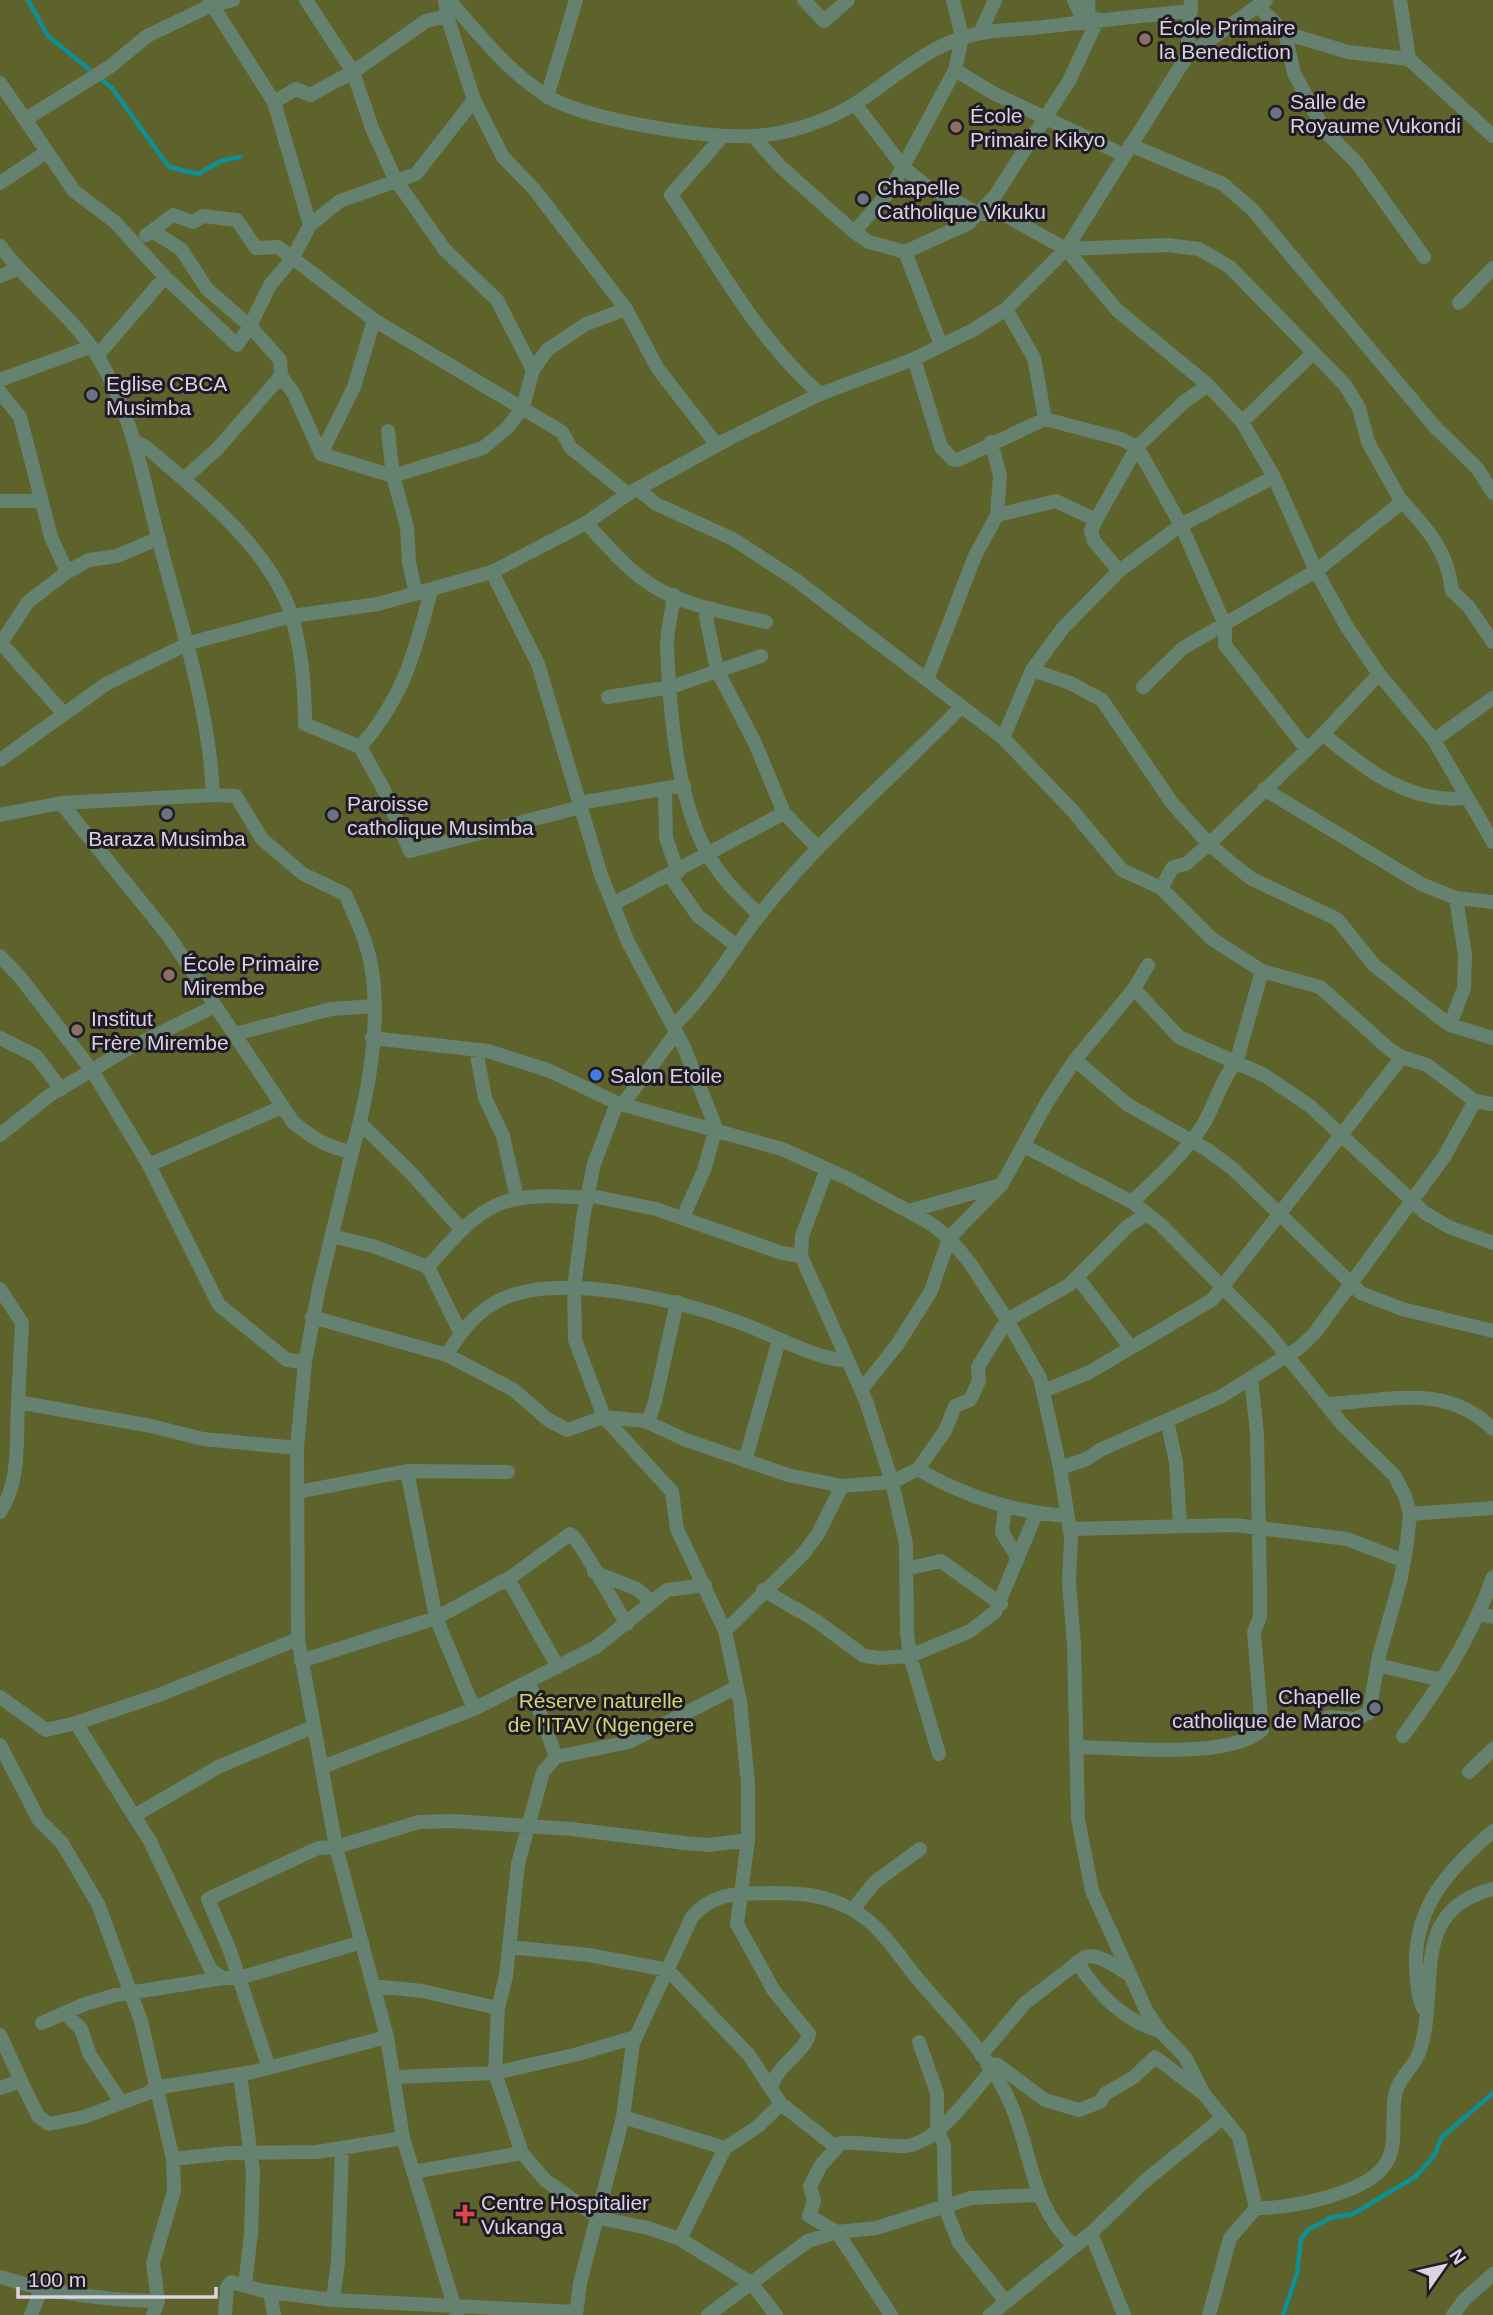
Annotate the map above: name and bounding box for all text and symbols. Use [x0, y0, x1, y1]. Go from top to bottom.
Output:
place label: École Primaire la Benediction [1159, 16, 1296, 63]
marker: École Primaire la Benediction [1137, 31, 1153, 47]
place label: Salle de Royaume Vukondi [1290, 90, 1461, 137]
place label: École Primaire Kikyo [970, 104, 1105, 151]
marker: Salle de Royaume Vukondi [1268, 105, 1284, 121]
marker: École Primaire Kikyo [948, 119, 964, 135]
place label: Chapelle Catholique Vikuku [877, 176, 1046, 223]
marker: Chapelle Catholique Vikuku [855, 191, 871, 207]
place label: Eglise CBCA Musimba [106, 372, 227, 419]
marker: Eglise CBCA Musimba [84, 387, 100, 403]
place label: Paroisse catholique Musimba [347, 792, 534, 839]
marker: Baraza Musimba [159, 806, 175, 822]
marker: Paroisse catholique Musimba [325, 807, 341, 823]
place label: Baraza Musimba [88, 827, 246, 850]
place label: École Primaire Mirembe [183, 952, 320, 999]
marker: École Primaire Mirembe [161, 967, 177, 983]
place label: Institut Frère Mirembe [91, 1007, 229, 1054]
marker: Institut Frère Mirembe [69, 1022, 85, 1038]
place label: Salon Etoile [610, 1064, 722, 1087]
marker: Salon Etoile [588, 1067, 604, 1083]
place label: Chapelle catholique de Maroc [1172, 1685, 1361, 1732]
park label: Réserve naturelle de l'ITAV (Ngengere [508, 1689, 694, 1736]
marker: Chapelle catholique de Maroc [1367, 1700, 1383, 1716]
place label: Centre Hospitalier Vukanga [481, 2191, 649, 2238]
marker: Centre Hospitalier Vukanga [455, 2204, 475, 2224]
north arrow [1409, 2231, 1479, 2301]
text: N [1445, 2245, 1470, 2268]
scale bar [18, 2256, 215, 2300]
text: 100 m [28, 2268, 86, 2291]

